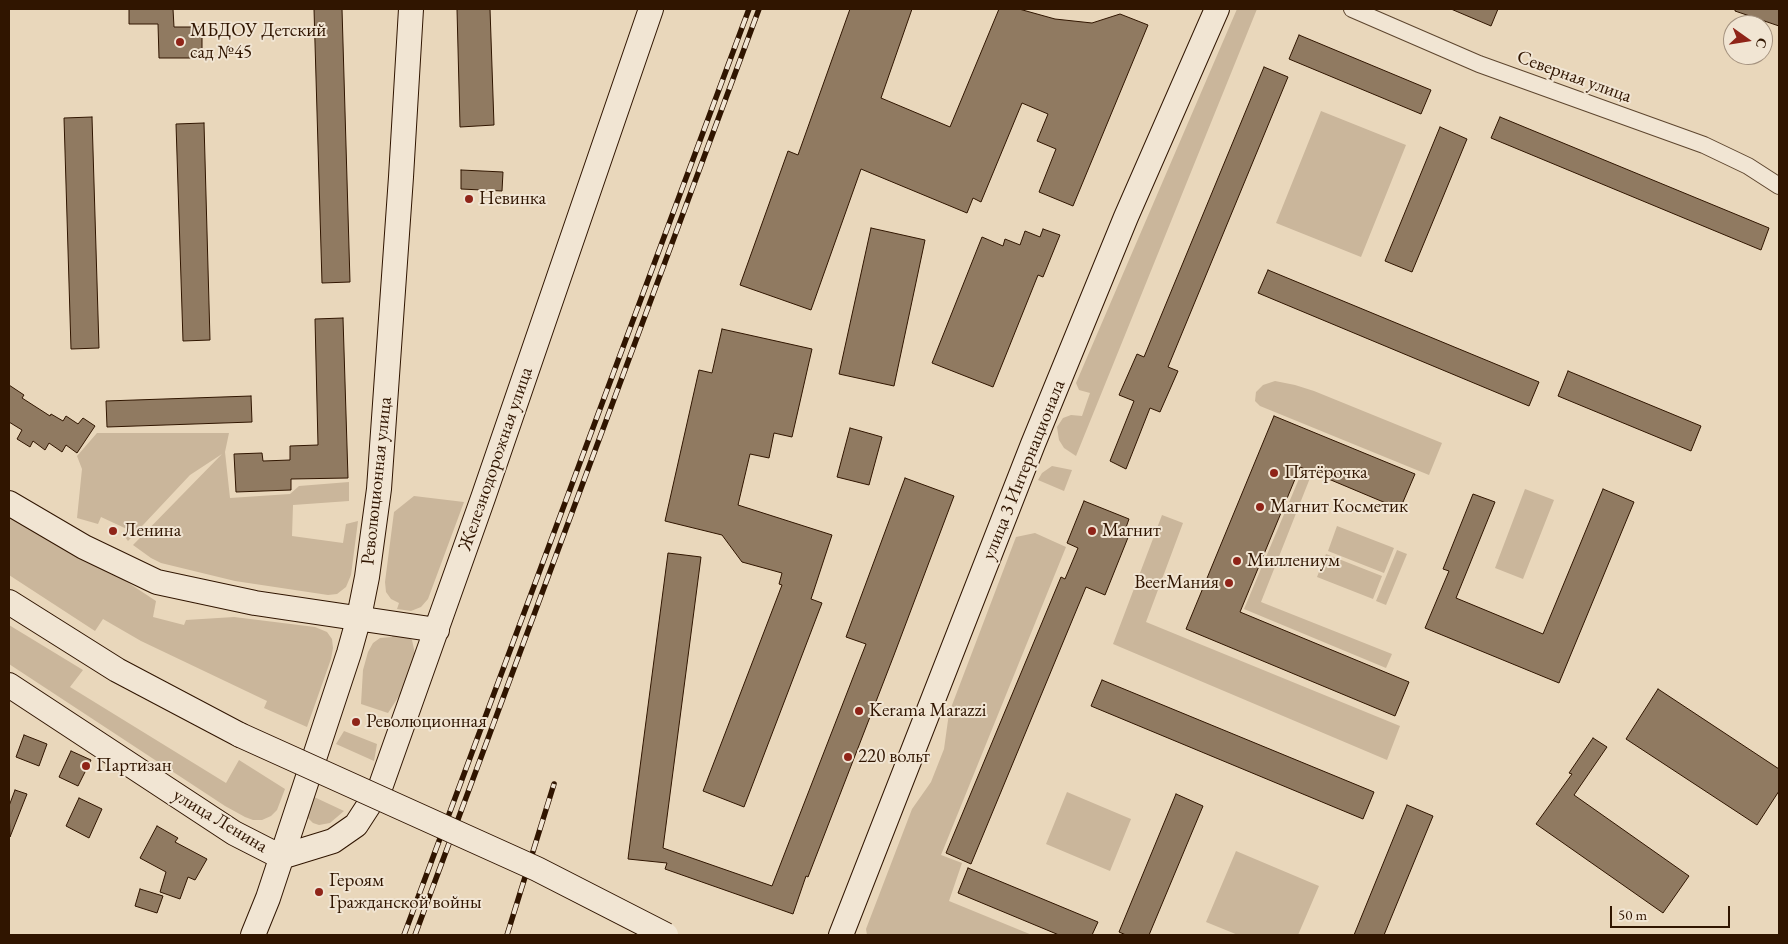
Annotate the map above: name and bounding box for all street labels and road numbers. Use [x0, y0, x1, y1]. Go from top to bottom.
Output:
street label: Северная улица [1514, 46, 1634, 108]
street label: Железнодорожная улица [454, 364, 538, 554]
street label: улица 3 Интернационала [977, 377, 1071, 563]
street label: Революционная улица [357, 396, 397, 566]
street label: улица Ленина [168, 784, 272, 858]

